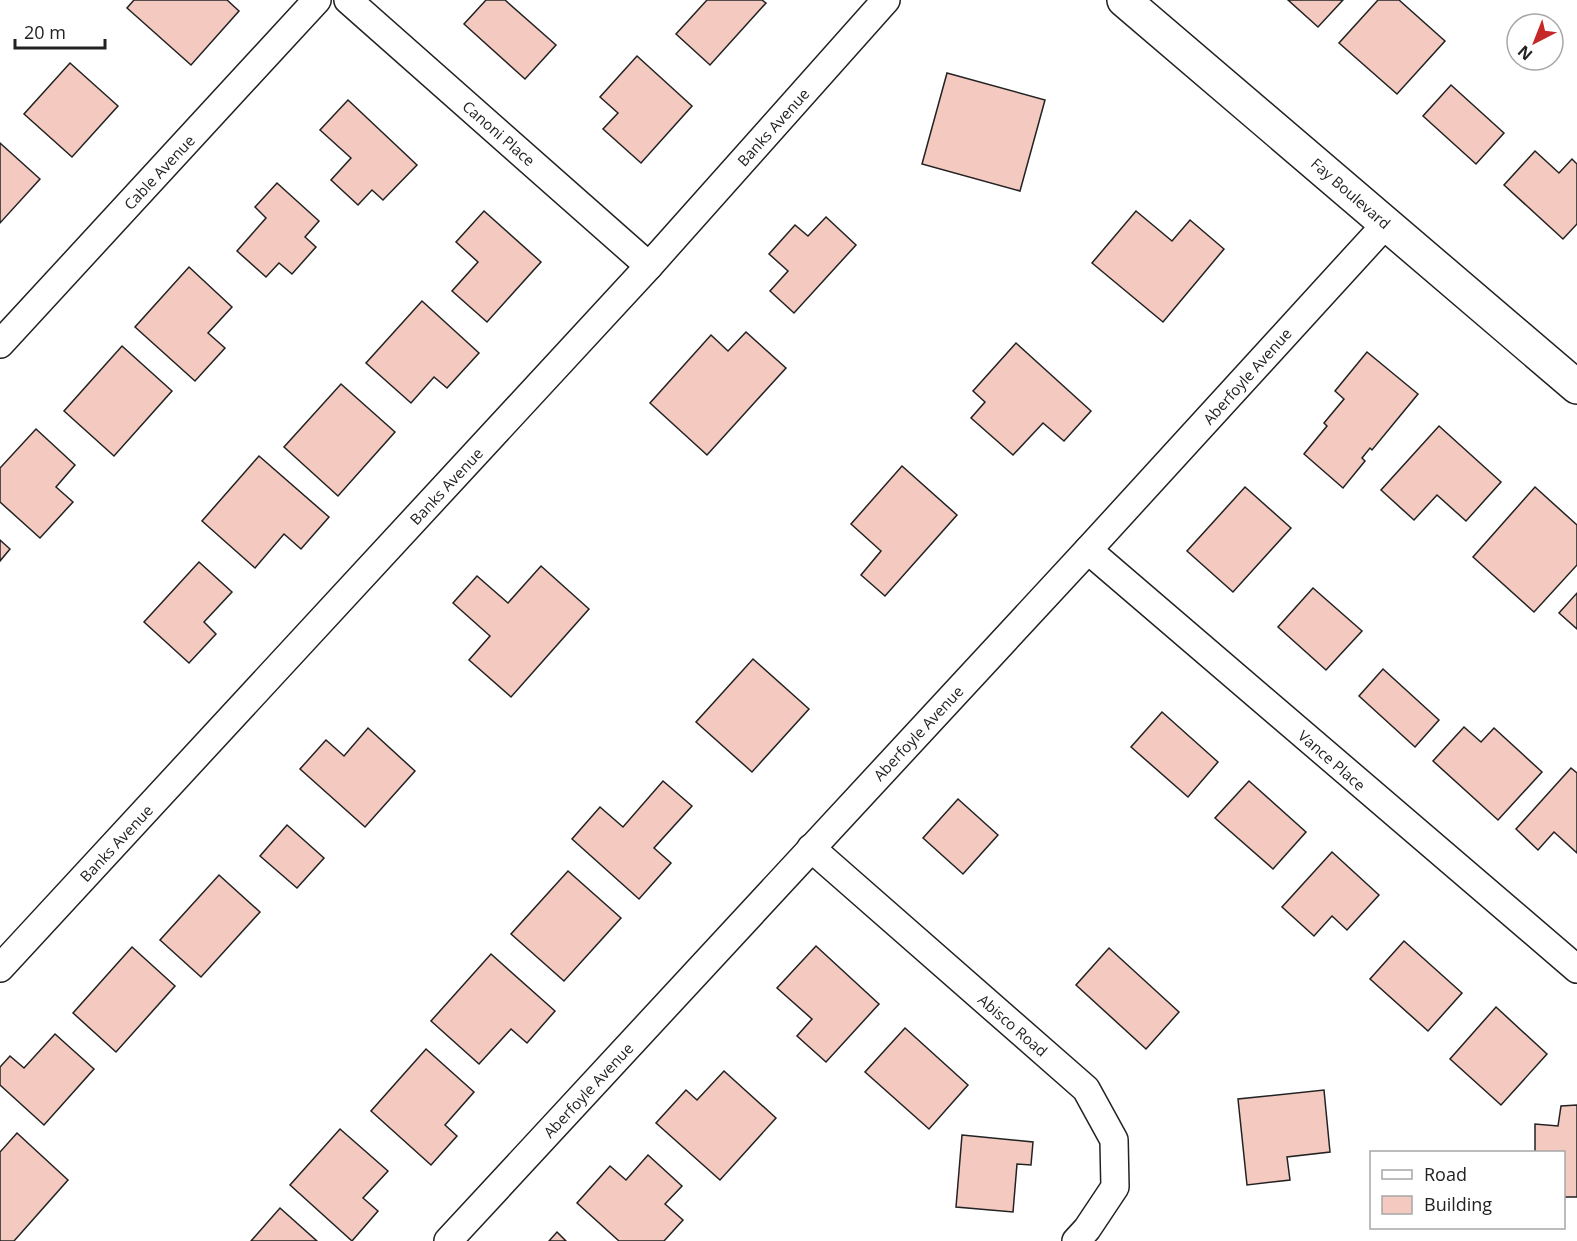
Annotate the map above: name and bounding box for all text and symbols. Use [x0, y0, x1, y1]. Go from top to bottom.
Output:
scale bar [15, 12, 105, 50]
north arrow [1505, 12, 1565, 72]
text: 20 m [24, 20, 66, 44]
text: N [1513, 41, 1537, 66]
street label: Banks Avenue [733, 84, 813, 170]
street label: Canoni Place [459, 96, 539, 170]
street label: Cable Avenue [119, 130, 199, 214]
street label: Fay Boulevard [1307, 153, 1395, 233]
street label: Aberfoyle Avenue [1198, 324, 1296, 428]
street label: Banks Avenue [405, 443, 487, 529]
street label: Aberfoyle Avenue [869, 681, 967, 785]
street label: Vance Place [1294, 725, 1370, 795]
street label: Banks Avenue [75, 800, 157, 886]
street label: Abisco Road [974, 989, 1052, 1061]
street label: Aberfoyle Avenue [539, 1038, 637, 1142]
legend [1370, 1151, 1565, 1229]
text: Road [1424, 1162, 1467, 1186]
text: Building [1424, 1192, 1492, 1216]

